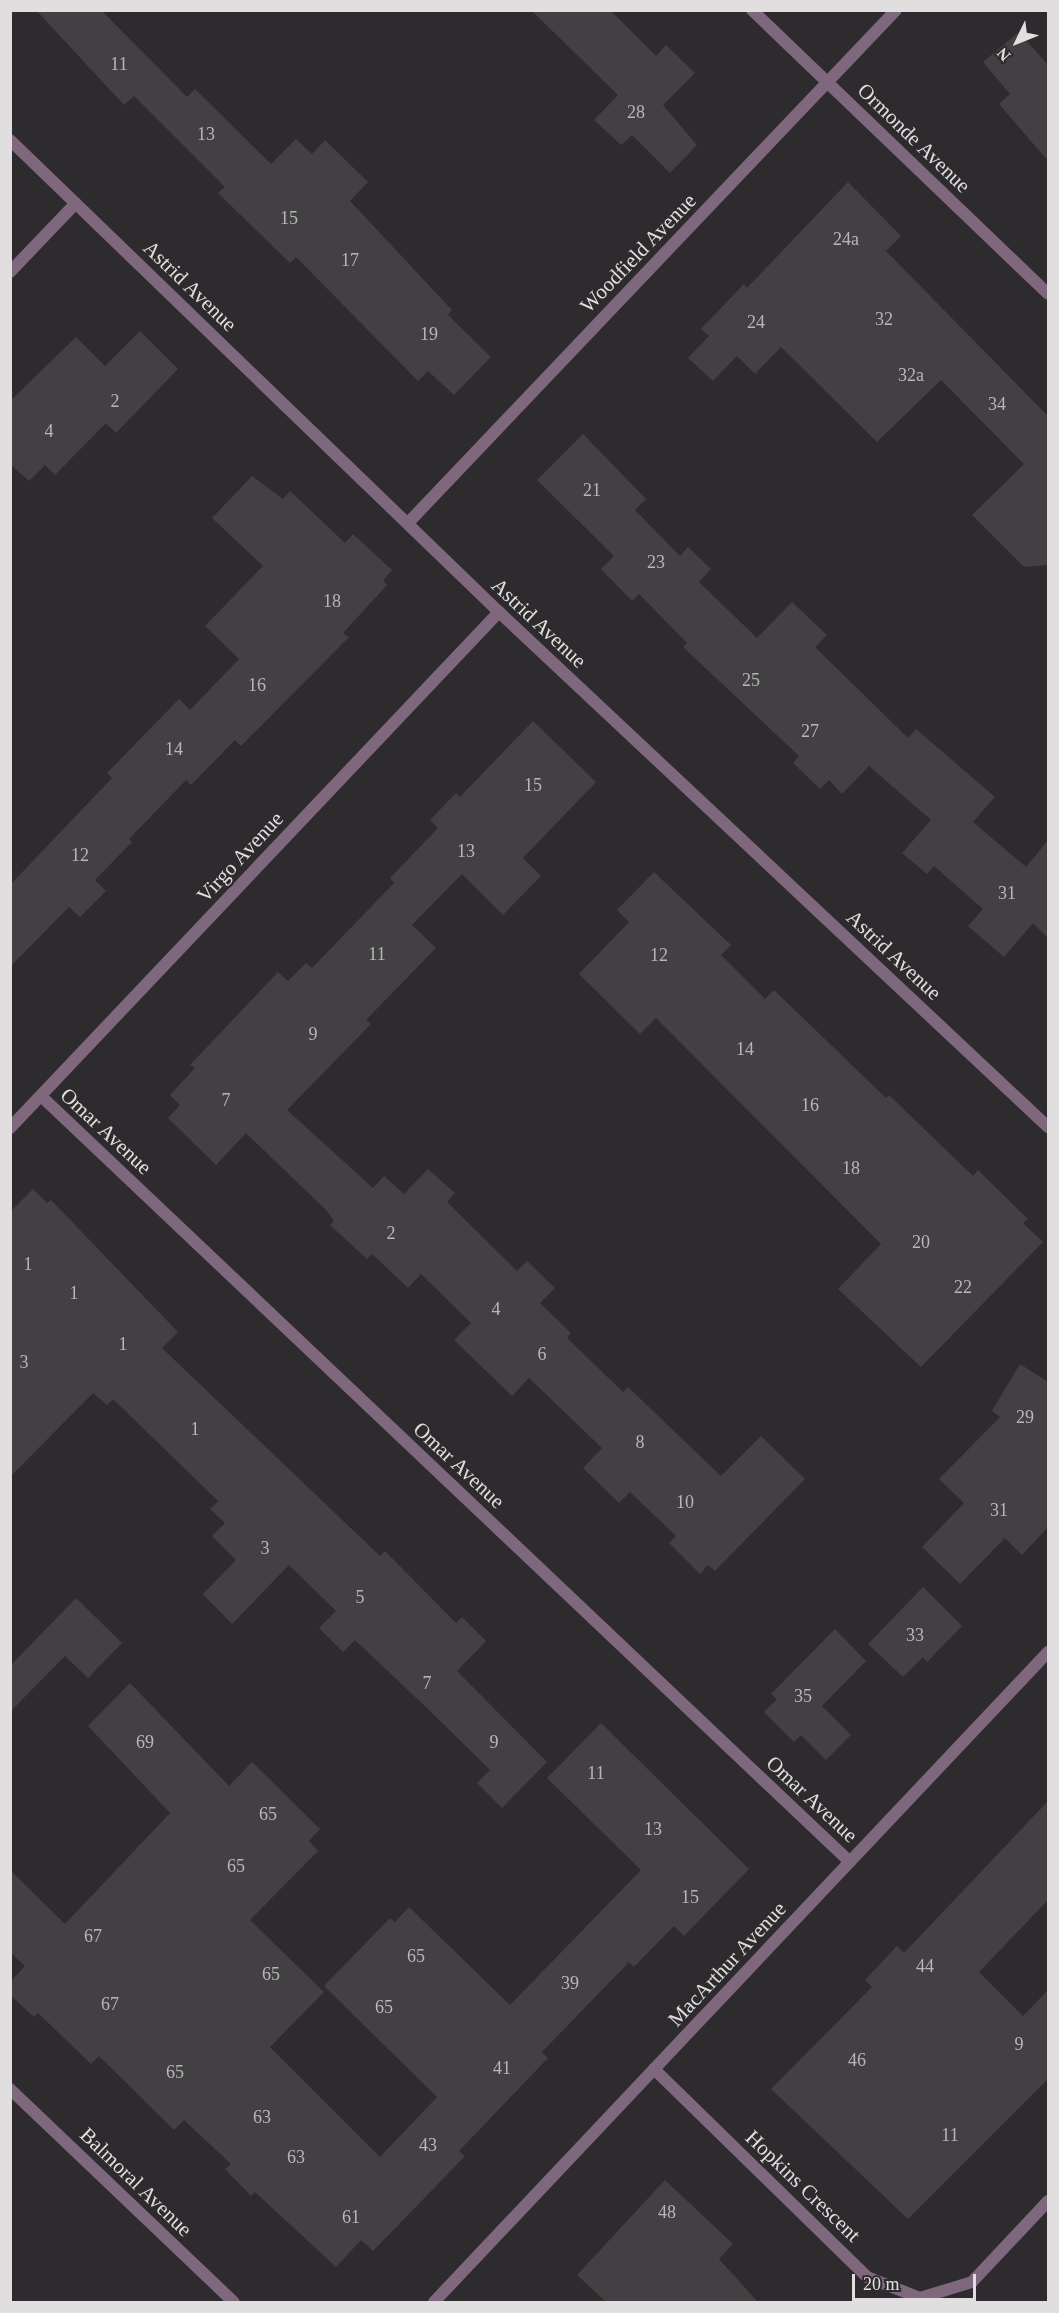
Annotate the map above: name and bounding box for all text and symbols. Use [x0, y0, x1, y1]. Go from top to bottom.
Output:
north arrow [987, 12, 1047, 72]
text: N [993, 45, 1014, 65]
house number: 11 [110, 53, 128, 75]
street label: Ormonde Avenue [852, 77, 976, 199]
house number: 28 [627, 101, 645, 123]
house number: 13 [197, 123, 215, 145]
street label: Woodfield Avenue [574, 188, 702, 318]
house number: 15 [280, 207, 298, 229]
house number: 24a [833, 228, 859, 250]
street label: Astrid Avenue [138, 235, 242, 337]
house number: 17 [341, 249, 359, 271]
house number: 32 [875, 308, 893, 330]
house number: 24 [747, 311, 765, 333]
house number: 19 [420, 323, 438, 345]
house number: 32a [898, 364, 924, 386]
house number: 2 [110, 390, 120, 412]
house number: 34 [988, 393, 1006, 415]
house number: 4 [44, 420, 54, 442]
house number: 21 [583, 479, 601, 501]
house number: 23 [647, 551, 665, 573]
street label: Astrid Avenue [486, 572, 592, 674]
house number: 18 [323, 590, 341, 612]
house number: 25 [742, 669, 760, 691]
house number: 16 [248, 674, 266, 696]
house number: 27 [801, 720, 819, 742]
house number: 14 [165, 738, 183, 760]
house number: 15 [524, 774, 542, 796]
street label: Virgo Avenue [191, 806, 289, 908]
house number: 13 [457, 840, 475, 862]
house number: 12 [71, 844, 89, 866]
house number: 31 [998, 882, 1016, 904]
street label: Astrid Avenue [841, 904, 947, 1006]
house number: 11 [368, 943, 386, 965]
house number: 12 [650, 944, 668, 966]
house number: 9 [308, 1023, 318, 1045]
house number: 14 [736, 1038, 754, 1060]
street label: Omar Avenue [55, 1082, 157, 1180]
house number: 7 [222, 1089, 230, 1111]
house number: 16 [801, 1094, 819, 1116]
house number: 18 [842, 1157, 860, 1179]
house number: 2 [386, 1222, 396, 1244]
house number: 20 [912, 1231, 930, 1253]
house number: 1 [24, 1253, 32, 1275]
house number: 22 [954, 1276, 972, 1298]
house number: 1 [70, 1282, 78, 1304]
house number: 4 [492, 1298, 500, 1320]
house number: 1 [118, 1333, 128, 1355]
house number: 6 [538, 1343, 546, 1365]
house number: 3 [20, 1351, 28, 1373]
house number: 29 [1016, 1406, 1034, 1428]
street label: Omar Avenue [408, 1416, 510, 1514]
house number: 1 [190, 1418, 200, 1440]
house number: 8 [636, 1431, 644, 1453]
house number: 10 [676, 1491, 694, 1513]
house number: 31 [990, 1499, 1008, 1521]
house number: 3 [260, 1537, 270, 1559]
house number: 5 [356, 1586, 364, 1608]
house number: 33 [906, 1624, 924, 1646]
house number: 7 [422, 1672, 432, 1694]
house number: 35 [794, 1685, 812, 1707]
house number: 69 [136, 1731, 154, 1753]
house number: 9 [490, 1731, 498, 1753]
street label: Omar Avenue [761, 1750, 863, 1848]
house number: 11 [587, 1762, 605, 1784]
house number: 65 [259, 1803, 277, 1825]
house number: 13 [644, 1818, 662, 1840]
house number: 65 [227, 1855, 245, 1877]
house number: 15 [681, 1886, 699, 1908]
street label: MacArthur Avenue [662, 1896, 792, 2032]
house number: 67 [84, 1925, 102, 1947]
house number: 65 [407, 1945, 425, 1967]
house number: 44 [916, 1955, 934, 1977]
house number: 65 [262, 1963, 280, 1985]
house number: 39 [561, 1972, 579, 1994]
house number: 67 [101, 1993, 119, 2015]
house number: 65 [375, 1996, 393, 2018]
house number: 9 [1014, 2033, 1024, 2055]
house number: 46 [848, 2049, 866, 2071]
house number: 41 [493, 2057, 511, 2079]
house number: 65 [166, 2061, 184, 2083]
house number: 63 [253, 2106, 271, 2128]
street label: Balmoral Avenue [74, 2122, 198, 2242]
house number: 11 [941, 2124, 959, 2146]
street label: Hopkins Crescent [740, 2125, 866, 2247]
house number: 43 [419, 2134, 437, 2156]
house number: 63 [287, 2146, 305, 2168]
house number: 48 [658, 2201, 676, 2223]
house number: 61 [342, 2206, 360, 2228]
scale bar [855, 2262, 980, 2300]
text: 20 m [863, 2274, 900, 2294]

